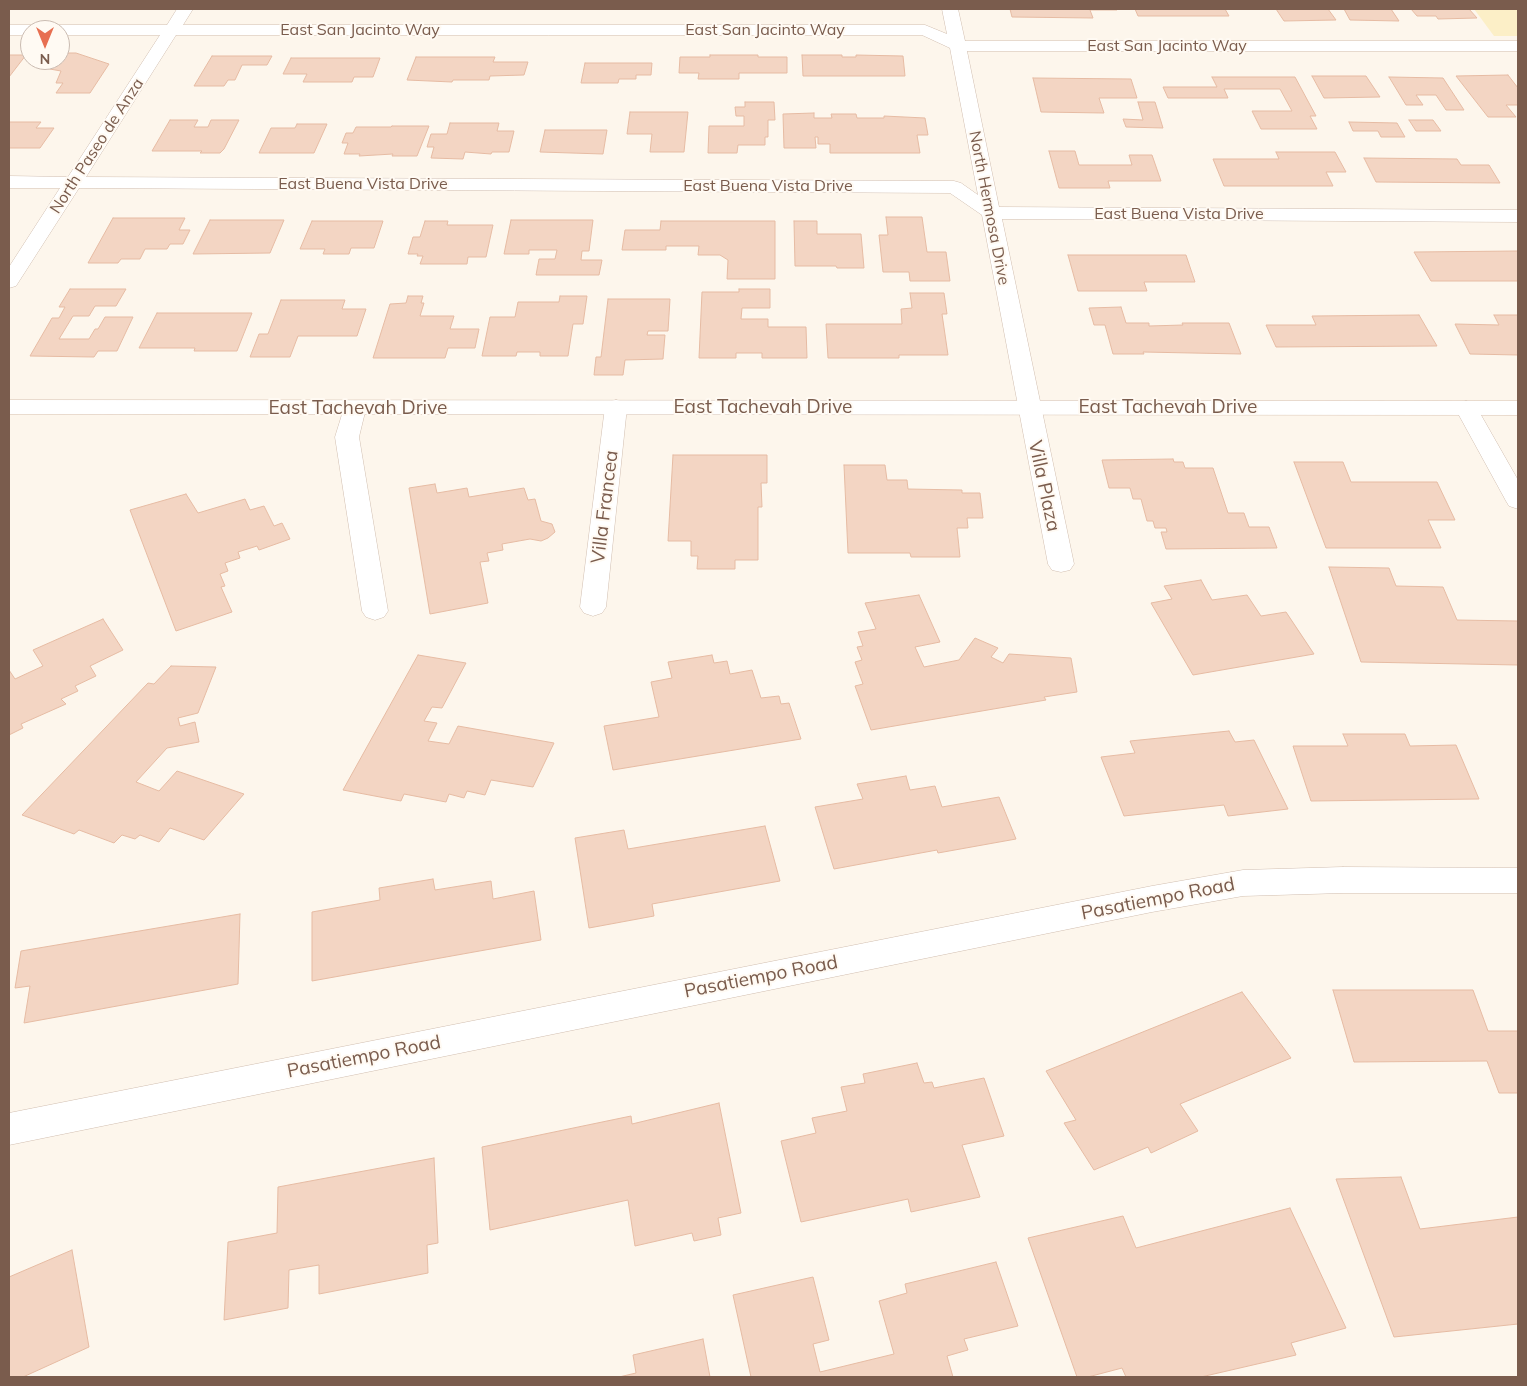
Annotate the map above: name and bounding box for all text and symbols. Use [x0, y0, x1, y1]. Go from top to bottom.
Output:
north arrow [20, 20, 70, 70]
street label: East San Jacinto Way [280, 20, 440, 40]
street label: East San Jacinto Way [685, 20, 845, 40]
street label: East San Jacinto Way [1087, 36, 1247, 56]
text: N [40, 50, 50, 68]
street label: North Paseo de Anza [46, 75, 148, 217]
street label: North Hermosa Drive [965, 129, 1013, 287]
street label: East Buena Vista Drive [278, 174, 448, 194]
street label: East Buena Vista Drive [683, 176, 853, 196]
street label: East Buena Vista Drive [1094, 204, 1264, 224]
street label: East Tachevah Drive [674, 396, 852, 418]
street label: East Tachevah Drive [1079, 396, 1257, 418]
street label: East Tachevah Drive [269, 397, 447, 419]
street label: Villa Plaza [1023, 438, 1065, 534]
street label: Villa Francea [587, 449, 623, 565]
street label: Pasatiempo Road [1079, 873, 1237, 925]
street label: Pasatiempo Road [682, 951, 840, 1003]
street label: Pasatiempo Road [285, 1031, 443, 1083]

